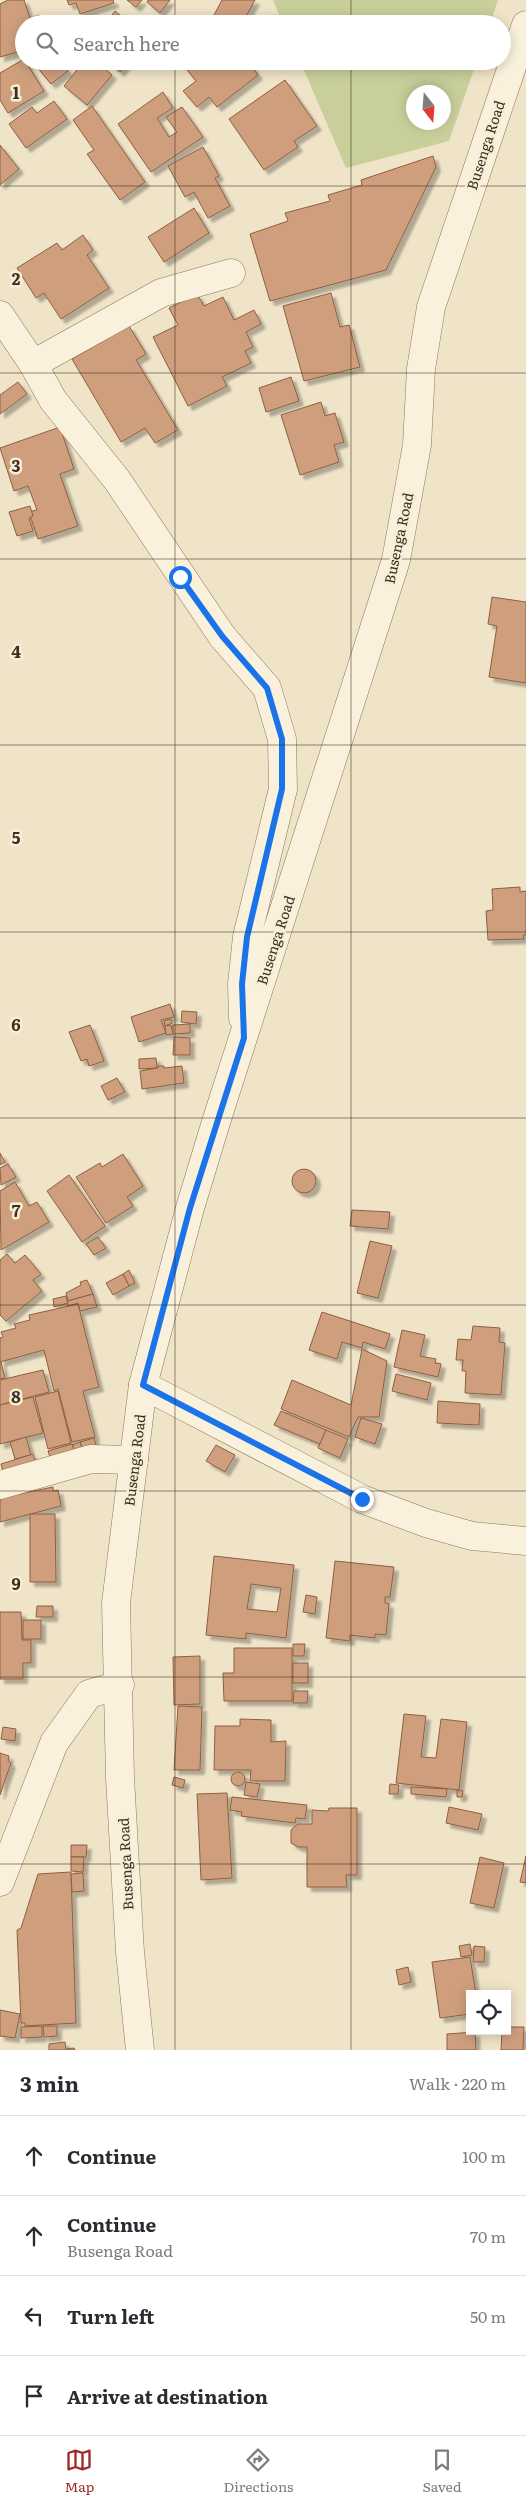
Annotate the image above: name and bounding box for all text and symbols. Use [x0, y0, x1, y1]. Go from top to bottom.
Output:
search box [15, 15, 511, 70]
icon: search [33, 29, 61, 57]
text: Search here [73, 29, 180, 57]
text: 1 [13, 80, 20, 104]
north arrow [406, 85, 451, 130]
street label: Busenga Road [461, 97, 509, 192]
text: 2 [12, 266, 21, 290]
text: 3 [12, 453, 21, 477]
street label: Busenga Road [379, 490, 418, 585]
route start [169, 566, 192, 589]
text: 4 [11, 639, 21, 663]
text: 5 [12, 825, 21, 849]
street label: Busenga Road [251, 892, 299, 987]
text: 6 [11, 1012, 21, 1036]
text: 7 [12, 1198, 21, 1222]
text: 8 [11, 1384, 21, 1408]
street label: Busenga Road [118, 1412, 150, 1507]
route end [351, 1488, 374, 1511]
text: 9 [11, 1571, 21, 1595]
street label: Busenga Road [113, 1817, 137, 1911]
map controls [466, 1990, 511, 2035]
button: locate [466, 1990, 511, 2035]
text: 3 min [20, 2067, 79, 2098]
text: Walk · 220 m [409, 2071, 506, 2095]
icon: ahead [20, 2142, 48, 2170]
text: Continue [67, 2142, 156, 2170]
text: 100 m [462, 2144, 506, 2168]
text: Continue [67, 2210, 156, 2238]
icon: ahead [20, 2222, 48, 2250]
text: 70 m [470, 2224, 506, 2248]
text: Busenga Road [67, 2238, 173, 2262]
icon: left [20, 2302, 48, 2330]
text: Turn left [67, 2302, 154, 2330]
text: 50 m [470, 2304, 506, 2328]
icon: arrive [20, 2382, 48, 2410]
text: Arrive at destination [67, 2382, 268, 2410]
tab: Map [65, 2446, 94, 2496]
tab: Directions [223, 2446, 293, 2496]
tab: Saved [422, 2446, 461, 2496]

